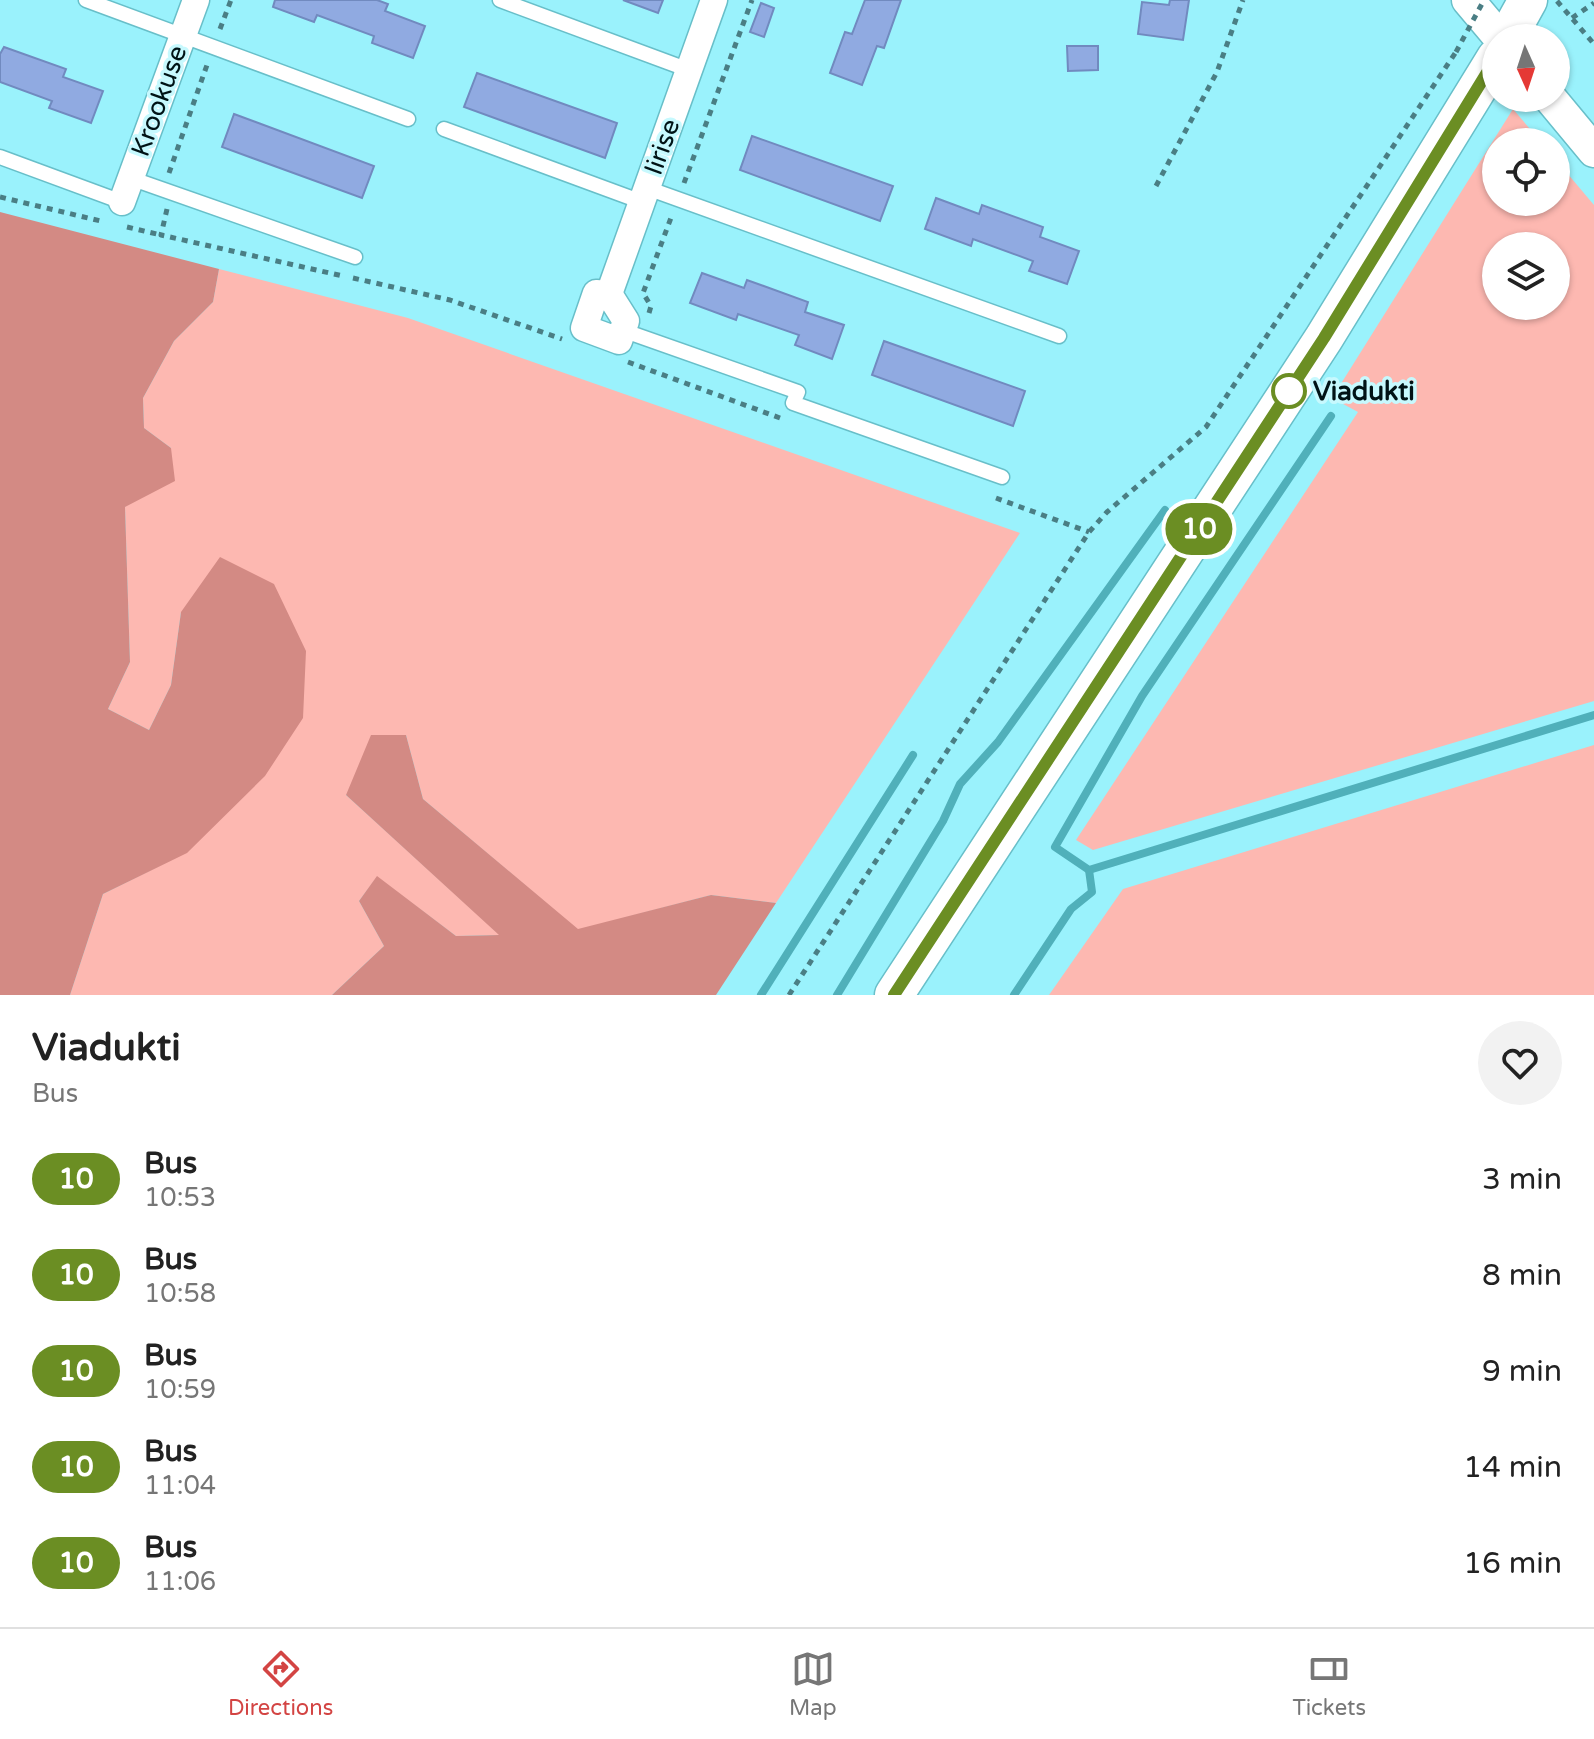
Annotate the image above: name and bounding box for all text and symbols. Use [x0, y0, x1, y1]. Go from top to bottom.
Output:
north arrow [1482, 24, 1570, 112]
map controls [1482, 24, 1570, 320]
street label: Krookuse [125, 41, 193, 161]
street label: Iirise [638, 115, 686, 179]
button: locate [1482, 128, 1570, 216]
button: layers [1482, 232, 1570, 320]
marker: Viadukti [1272, 374, 1306, 408]
place label: Viadukti [1313, 376, 1415, 407]
line badge: 10 [1163, 503, 1235, 555]
text: 10 [1181, 512, 1217, 546]
button: heart [1478, 1021, 1562, 1105]
text: Viadukti [32, 1025, 181, 1071]
text: Bus [32, 1078, 78, 1109]
text: Bus [144, 1145, 197, 1182]
text: 3 min [1482, 1161, 1562, 1198]
text: 10 [58, 1162, 94, 1196]
text: 10:53 [144, 1182, 216, 1213]
text: Bus [144, 1241, 197, 1278]
text: 8 min [1482, 1257, 1562, 1294]
text: 10 [58, 1258, 94, 1292]
text: 10:58 [144, 1278, 216, 1309]
text: Bus [144, 1337, 197, 1374]
text: 9 min [1482, 1353, 1562, 1390]
text: 10 [58, 1354, 94, 1388]
text: 10:59 [144, 1374, 216, 1405]
text: Bus [144, 1433, 197, 1470]
text: 14 min [1463, 1449, 1562, 1486]
text: 10 [58, 1450, 94, 1484]
text: 11:04 [144, 1470, 216, 1501]
text: Bus [144, 1529, 197, 1566]
text: 16 min [1463, 1545, 1562, 1582]
text: 10 [58, 1546, 94, 1580]
text: 11:06 [144, 1566, 216, 1597]
tab: Directions [228, 1647, 333, 1721]
tab: Map [789, 1647, 837, 1721]
tab: Tickets [1292, 1647, 1366, 1721]

